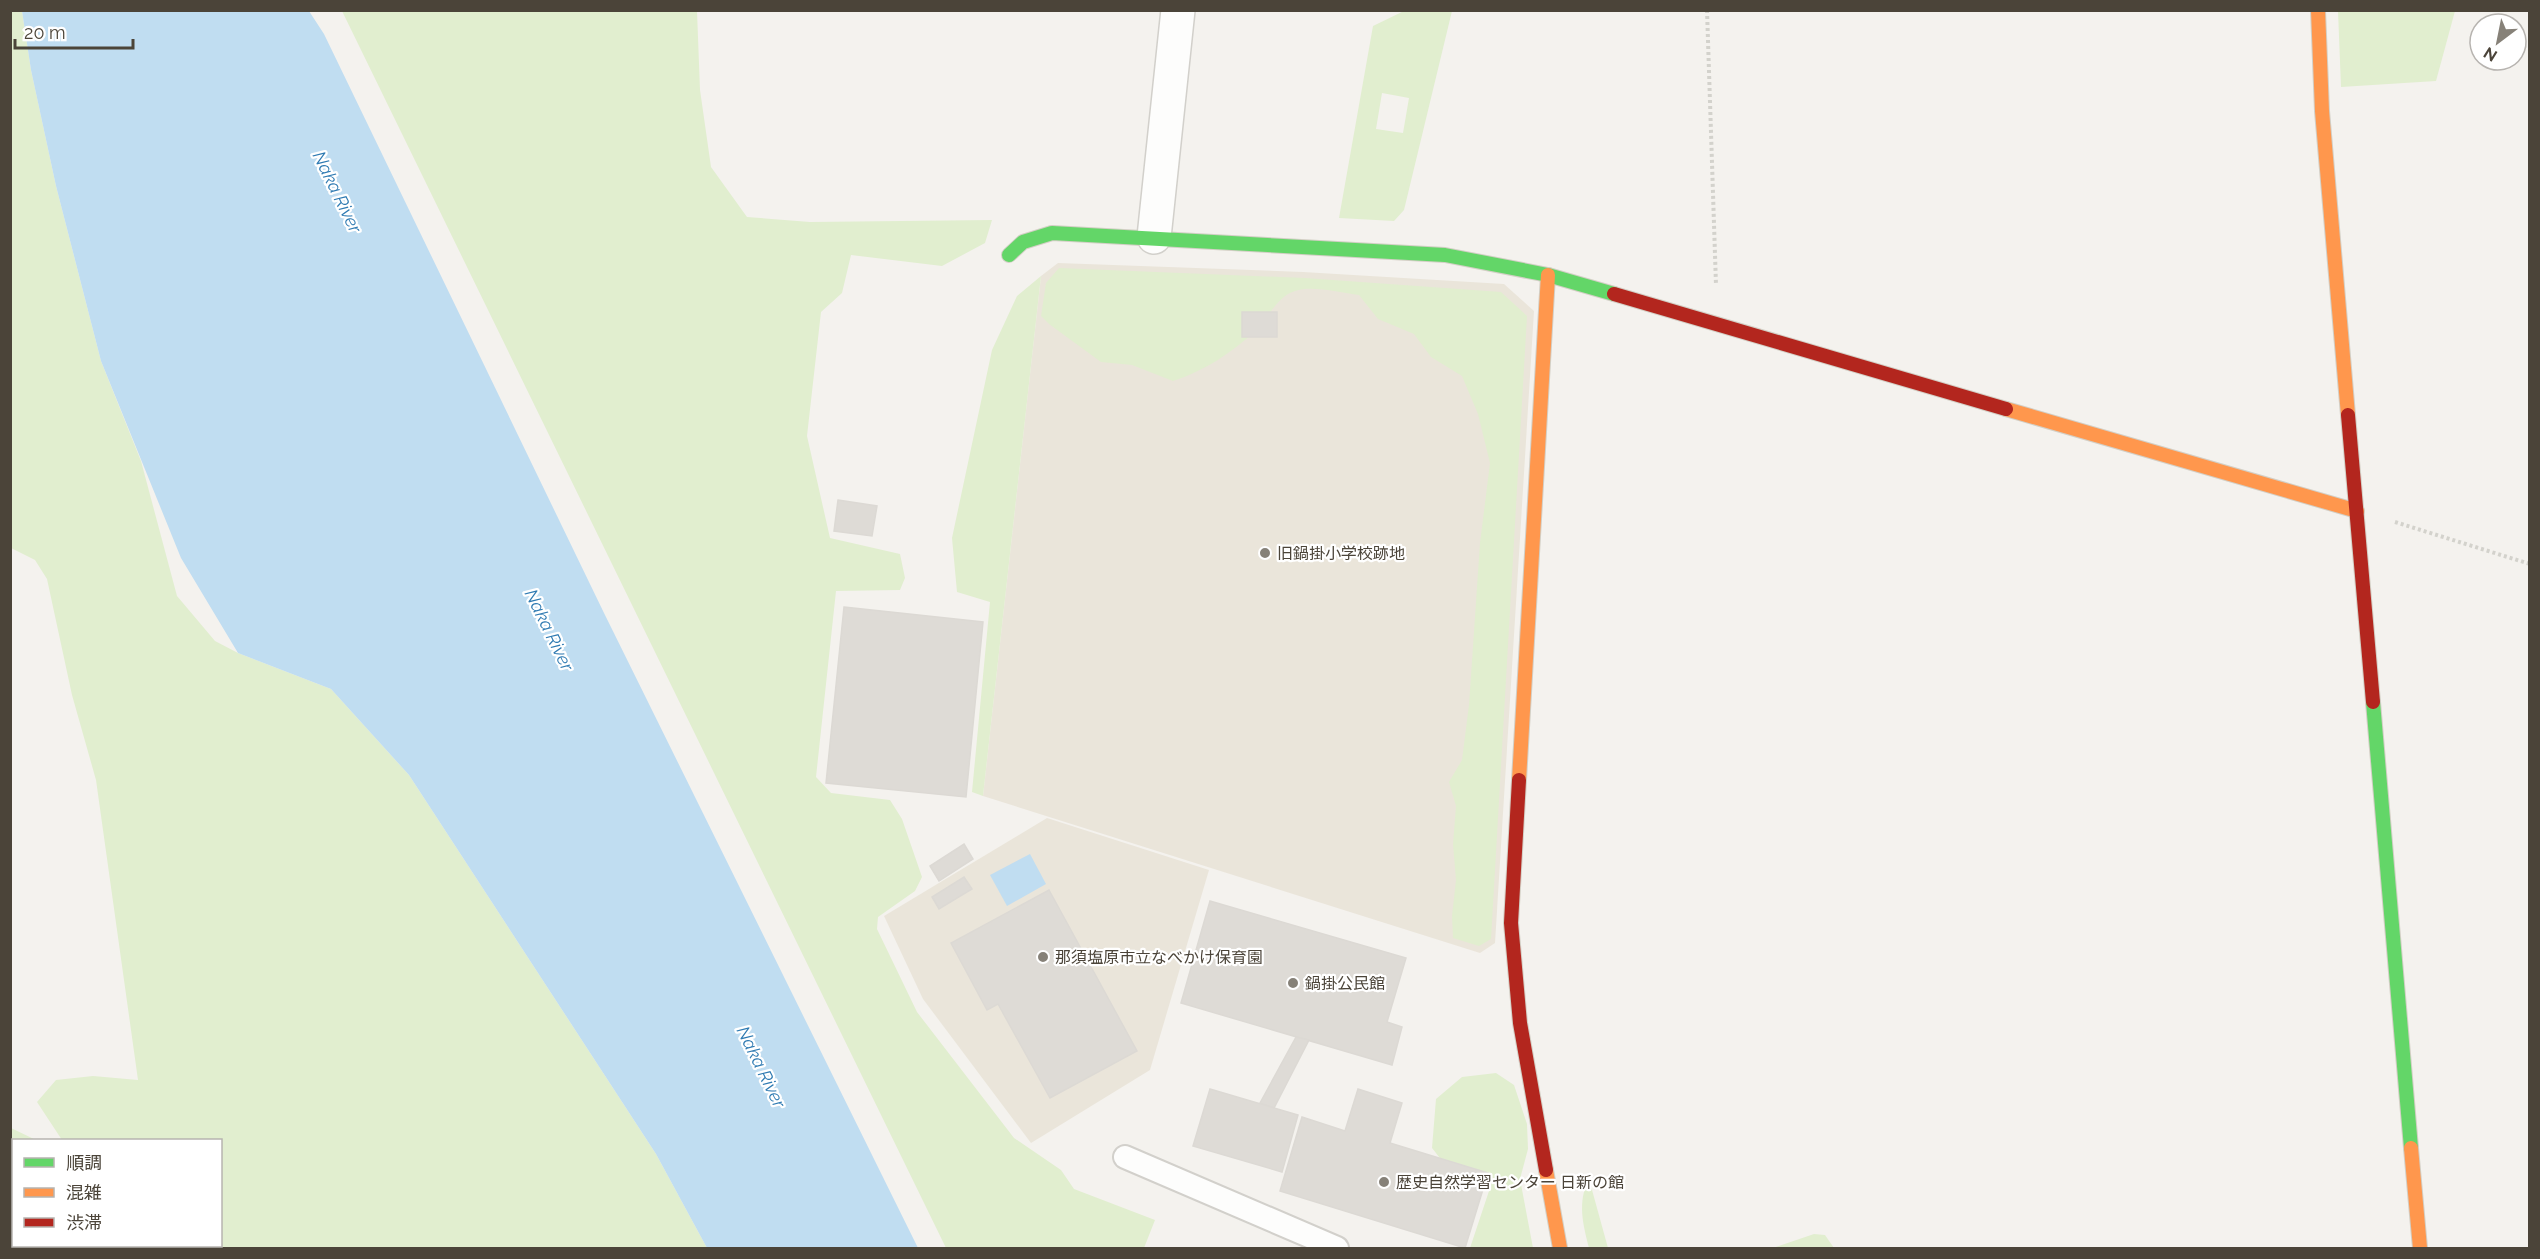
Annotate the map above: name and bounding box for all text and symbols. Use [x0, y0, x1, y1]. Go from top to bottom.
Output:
scale bar [15, 12, 134, 50]
north arrow [2468, 12, 2528, 72]
text: 20 m [24, 22, 66, 43]
text: N [2480, 43, 2501, 66]
water label: Naka River [309, 148, 367, 237]
place label: 旧鍋掛小学校跡地 [1277, 544, 1405, 563]
marker: 旧鍋掛小学校跡地 [1258, 546, 1272, 560]
water label: Naka River [521, 586, 579, 675]
place label: 那須塩原市立なべかけ保育園 [1055, 948, 1263, 967]
marker: 那須塩原市立なべかけ保育園 [1036, 950, 1050, 964]
place label: 鍋掛公民館 [1305, 974, 1385, 993]
marker: 鍋掛公民館 [1286, 976, 1300, 990]
water label: Naka River [733, 1023, 791, 1112]
legend [12, 1139, 222, 1247]
text: 順調 [66, 1152, 102, 1173]
place label: 歴史自然学習センター 日新の館 [1396, 1173, 1624, 1192]
marker: 歴史自然学習センター 日新の館 [1377, 1175, 1391, 1189]
text: 混雑 [66, 1182, 102, 1203]
text: 渋滞 [66, 1212, 102, 1233]

